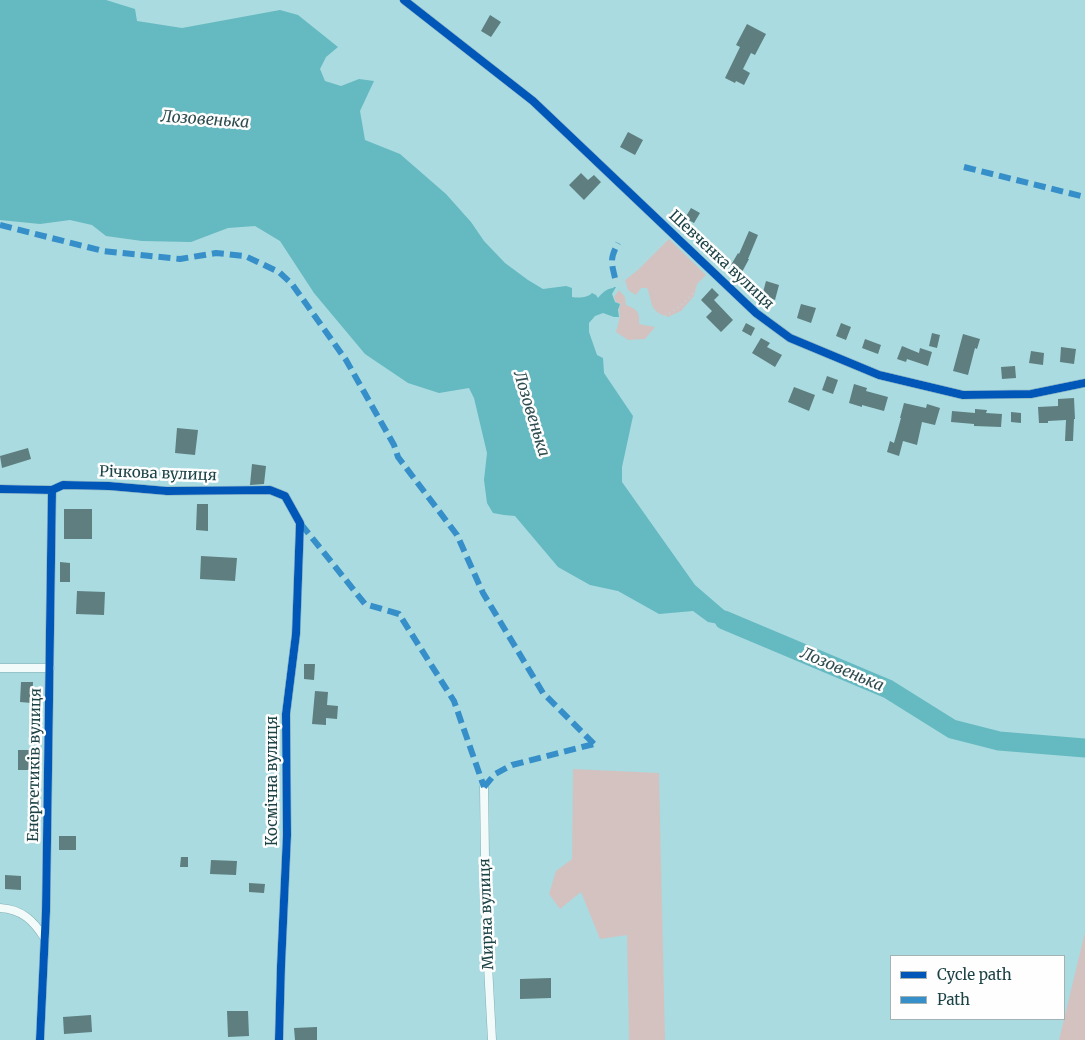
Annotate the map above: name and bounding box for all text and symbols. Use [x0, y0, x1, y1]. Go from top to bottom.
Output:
water label: Лозовенька [160, 107, 250, 133]
street label: Шевченка вулиця [665, 207, 777, 313]
water label: Лозовенька [509, 369, 553, 459]
street label: Річкова вулиця [99, 463, 217, 485]
water label: Лозовенька [798, 644, 886, 696]
street label: Енергетиків вулиця [25, 688, 45, 842]
street label: Космічна вулиця [264, 716, 282, 846]
street label: Мирна вулиця [476, 858, 498, 970]
legend [890, 955, 1065, 1020]
text: Cycle path [937, 965, 1012, 984]
text: Path [937, 990, 970, 1009]

